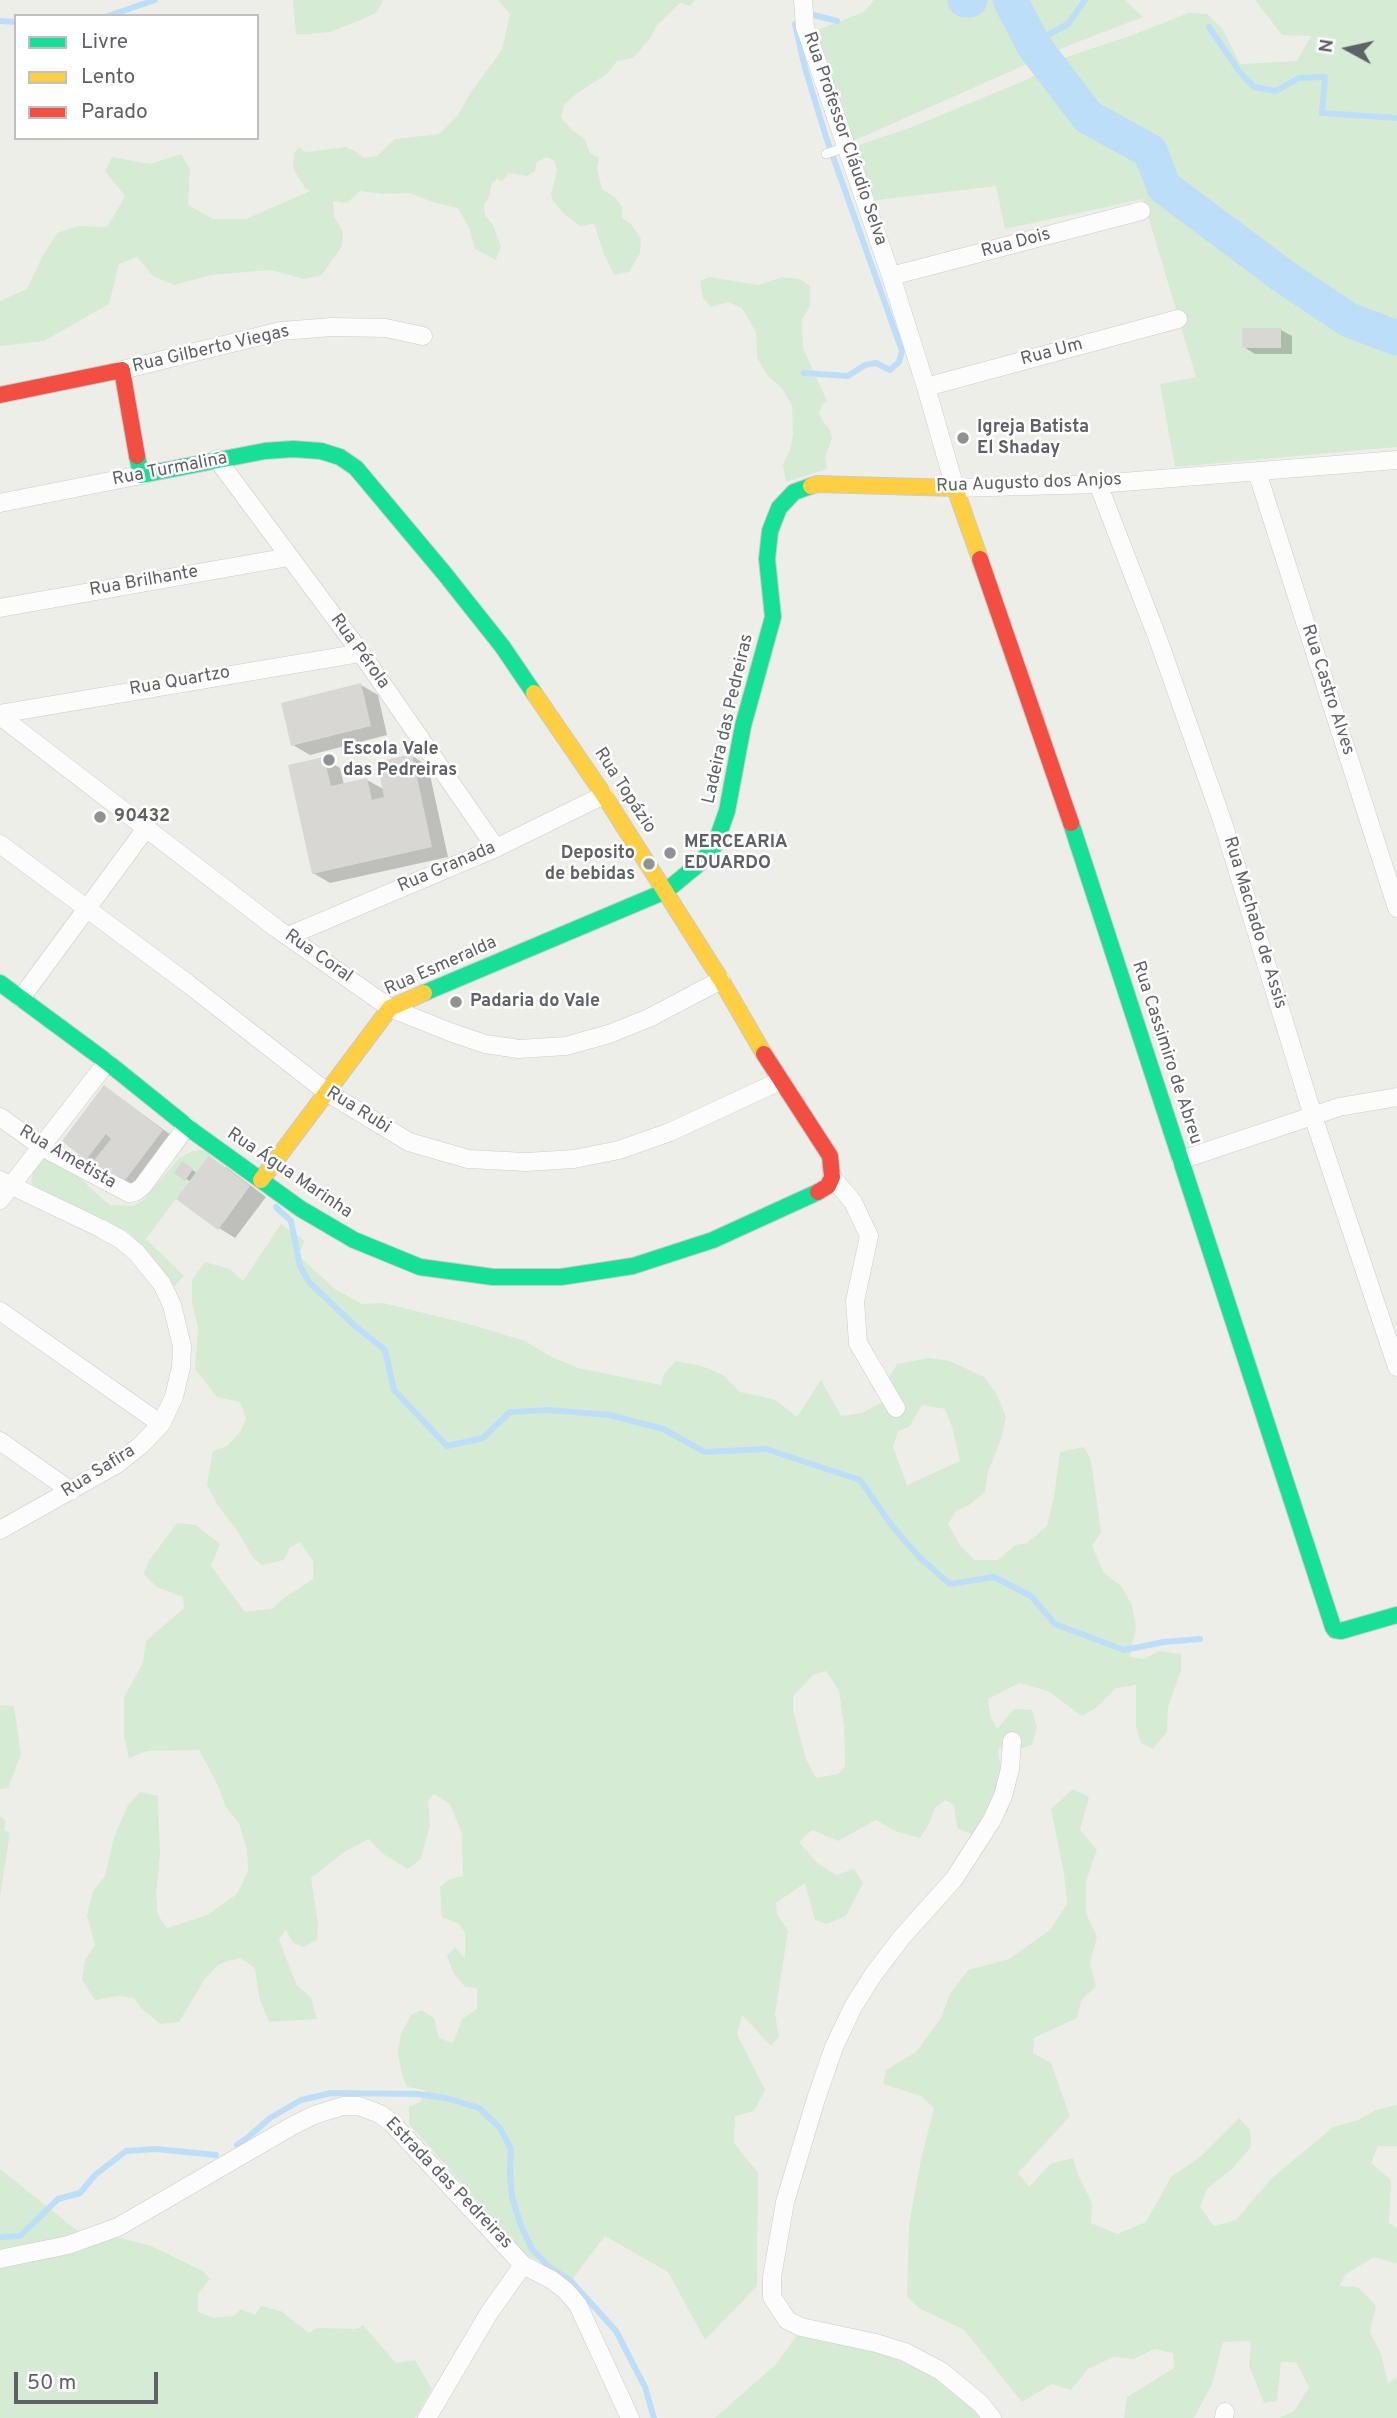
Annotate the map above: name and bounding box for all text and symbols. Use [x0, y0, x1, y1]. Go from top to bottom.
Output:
legend [14, 14, 259, 140]
north arrow [1313, 14, 1383, 84]
text: Livre [81, 29, 128, 56]
street label: Rua Professor Cláudio Selva [797, 29, 891, 249]
text: N [1314, 38, 1340, 55]
text: Lento [81, 64, 135, 91]
text: Parado [81, 99, 148, 126]
street label: Rua Dois [979, 224, 1053, 264]
street label: Rua Gilberto Viegas [130, 321, 292, 379]
street label: Rua Um [1019, 334, 1085, 372]
place label: Igreja Batista El Shaday [977, 417, 1089, 460]
marker: Igreja Batista El Shaday [955, 430, 971, 446]
street label: Rua Turmalina [111, 448, 229, 492]
street label: Rua Augusto dos Anjos [936, 470, 1122, 498]
street label: Rua Brilhante [88, 562, 200, 602]
street label: Rua Pérola [325, 610, 393, 694]
street label: Rua Castro Alves [1296, 622, 1358, 758]
street label: Ladeira das Pedreiras [699, 632, 759, 806]
street label: Rua Quartzo [128, 663, 232, 701]
place label: Escola Vale das Pedreiras [343, 739, 457, 782]
street label: Rua Topázio [588, 744, 660, 838]
marker: Escola Vale das Pedreiras [321, 752, 337, 768]
place label: 90432 [114, 806, 170, 828]
marker: 90432 [92, 809, 108, 825]
place label: MERCEARIA EDUARDO [684, 832, 788, 874]
street label: Rua Machado de Assis [1218, 834, 1290, 1012]
street label: Rua Granada [395, 838, 499, 898]
place label: Deposito de bebidas [545, 843, 635, 886]
marker: MERCEARIA EDUARDO [662, 845, 678, 861]
marker: Deposito de bebidas [641, 856, 657, 872]
street label: Rua Coral [280, 926, 356, 988]
street label: Rua Esmeralda [382, 933, 500, 1001]
street label: Rua Cassimiro de Abreu [1126, 959, 1206, 1147]
place label: Padaria do Vale [470, 991, 600, 1013]
marker: Padaria do Vale [448, 994, 464, 1010]
street label: Rua Rubi [322, 1083, 394, 1139]
street label: Rua Ametista [15, 1122, 119, 1194]
street label: Rua Água Marinha [222, 1124, 356, 1224]
street label: Rua Safira [58, 1441, 140, 1503]
street label: Estrada das Pedreiras [380, 2114, 516, 2254]
scale bar [18, 2358, 161, 2402]
text: 50 m [27, 2370, 76, 2397]

